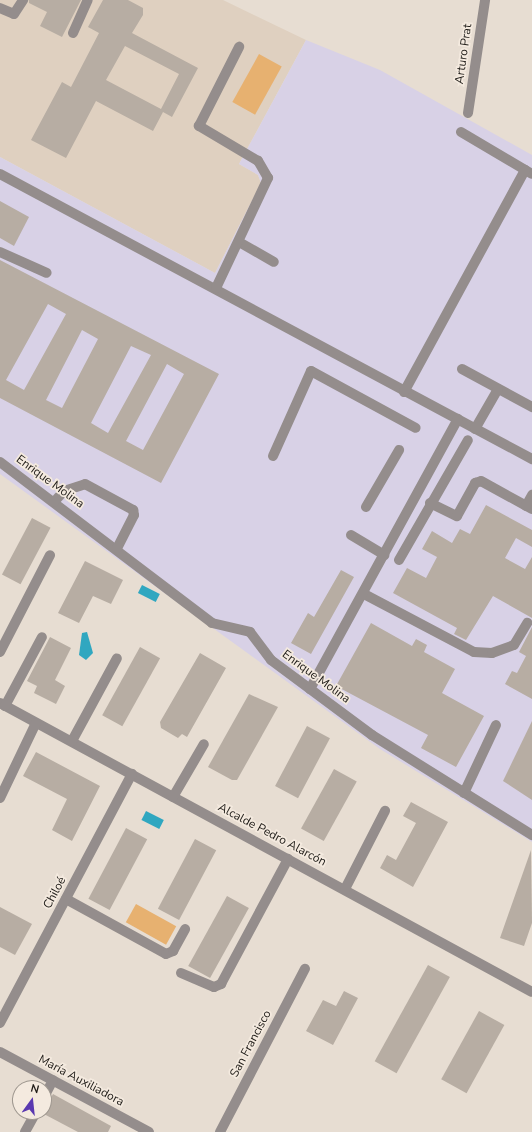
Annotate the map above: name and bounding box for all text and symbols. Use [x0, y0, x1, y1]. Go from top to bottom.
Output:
street label: Arturo Prat [453, 23, 475, 85]
street label: Enrique Molina [13, 453, 87, 511]
street label: Enrique Molina [279, 648, 353, 706]
street label: Alcalde Pedro Alarcón [215, 800, 329, 870]
street label: Chiloé [41, 875, 69, 911]
street label: San Francisco [227, 1008, 275, 1080]
street label: María Auxiliadora [36, 1052, 126, 1110]
north arrow [12, 1080, 52, 1120]
text: N [29, 1081, 41, 1097]

